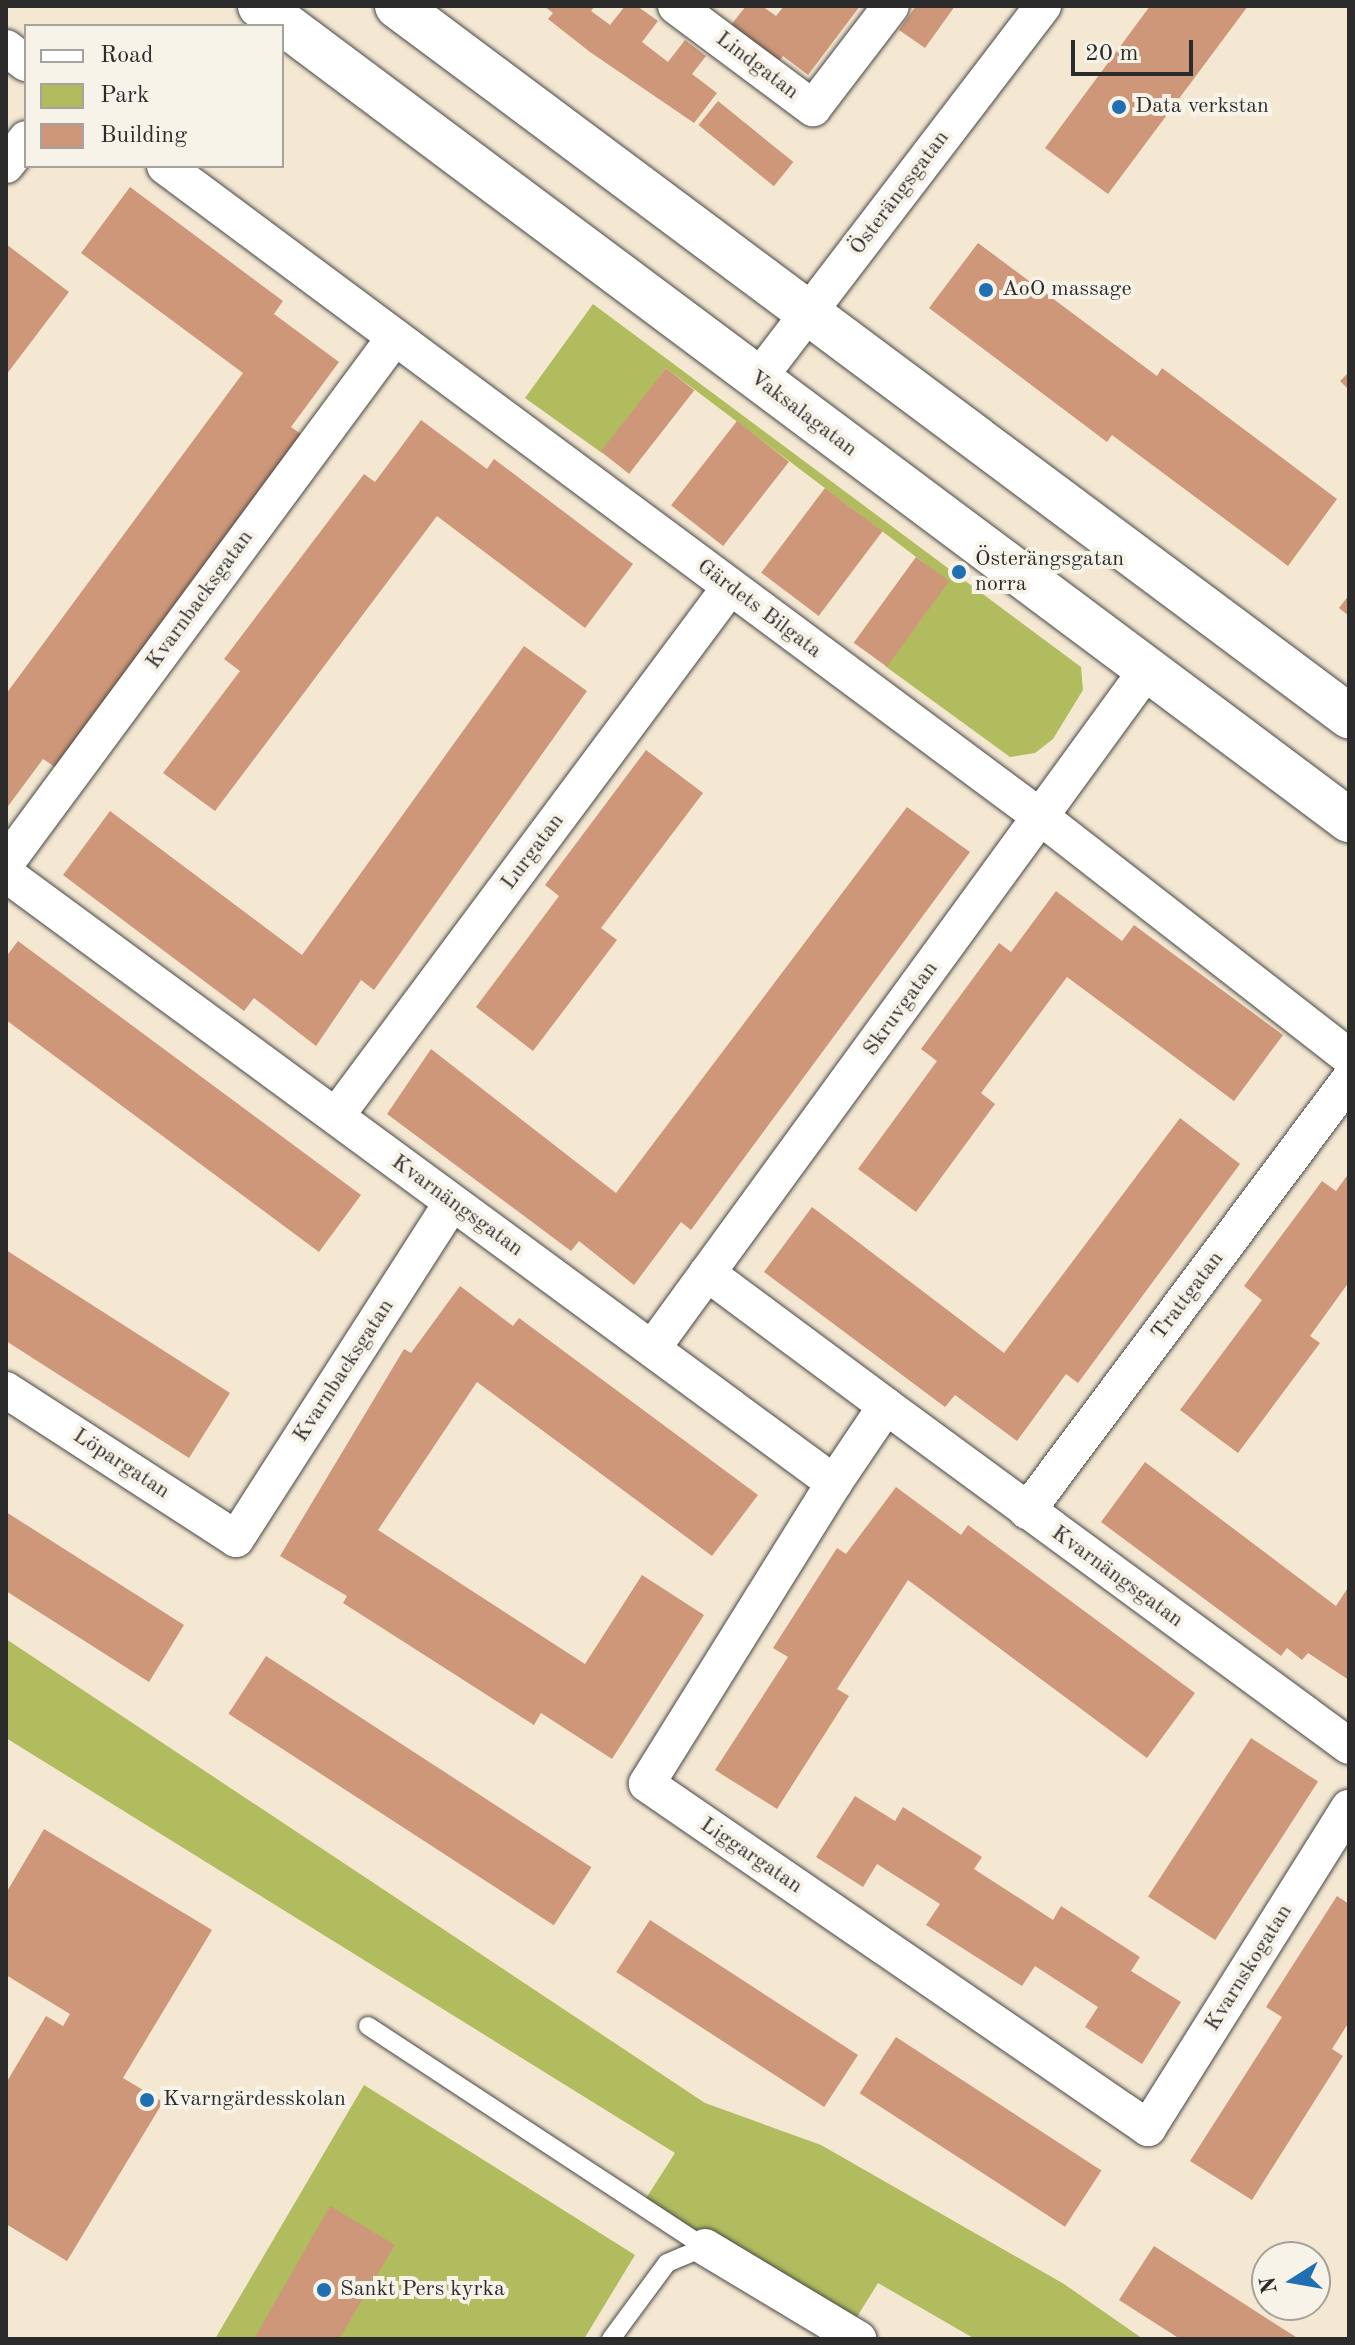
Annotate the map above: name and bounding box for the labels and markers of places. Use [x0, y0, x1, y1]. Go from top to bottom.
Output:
place label: Data verkstan [1135, 94, 1269, 120]
marker: Data verkstan [1110, 98, 1128, 116]
place label: AoO massage [1002, 277, 1132, 303]
marker: AoO massage [977, 281, 995, 299]
place label: Österängsgatan norra [975, 546, 1124, 598]
marker: Österängsgatan norra [950, 563, 968, 581]
place label: Kvarngärdesskolan [163, 2087, 346, 2113]
marker: Kvarngärdesskolan [138, 2091, 156, 2109]
place label: Sankt Pers kyrka [340, 2277, 505, 2303]
marker: Sankt Pers kyrka [315, 2281, 333, 2299]

